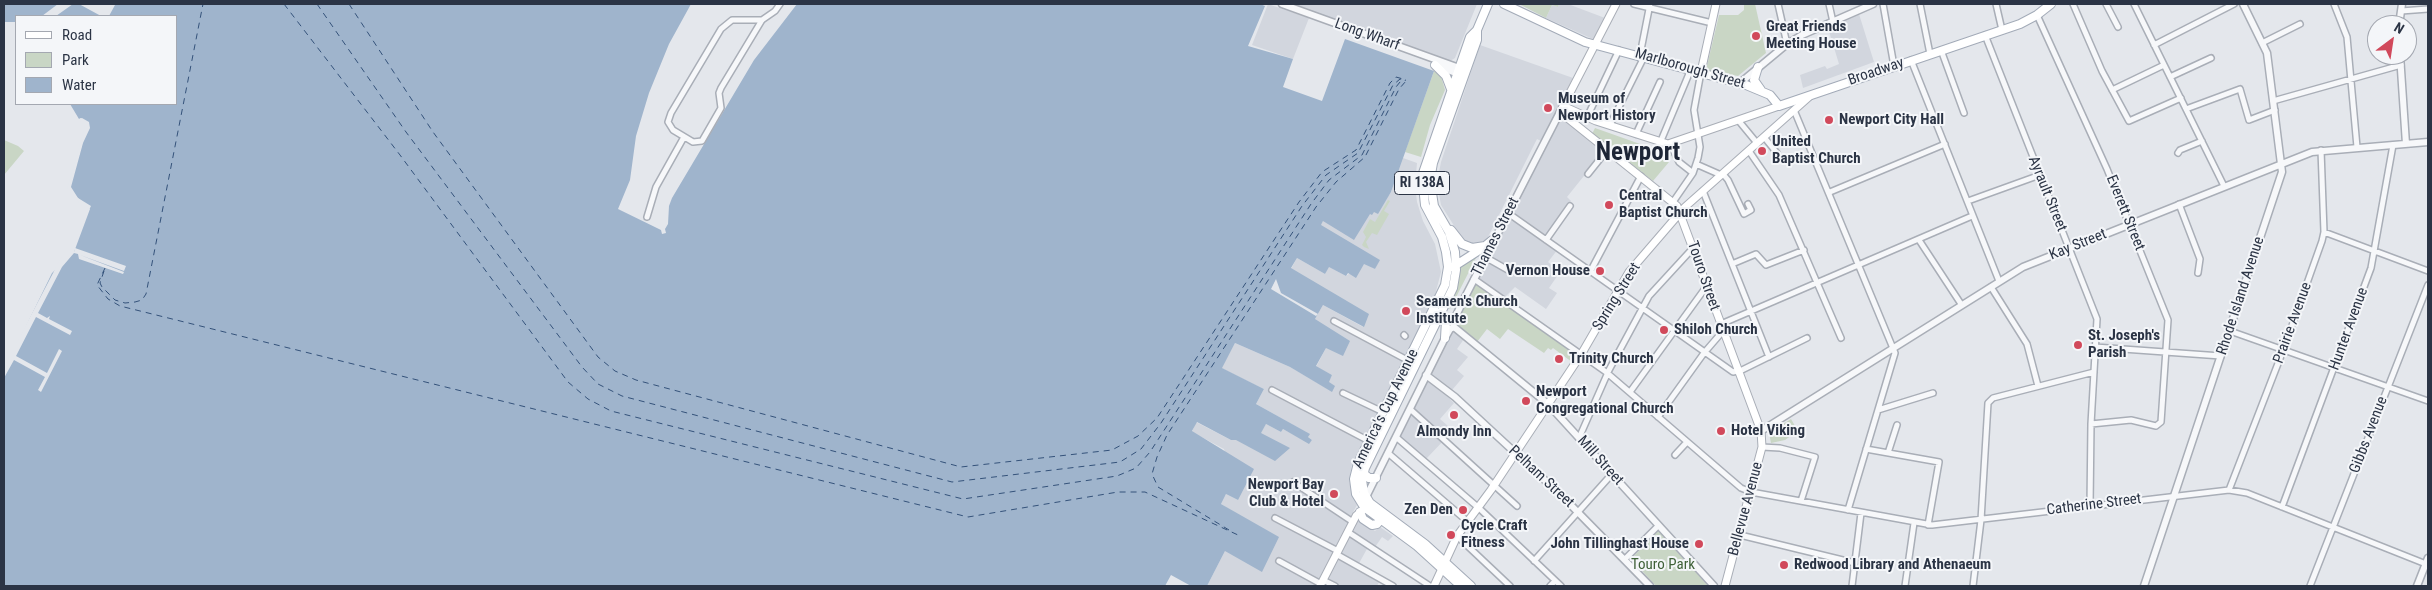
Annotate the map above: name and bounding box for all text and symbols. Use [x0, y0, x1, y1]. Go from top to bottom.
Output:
legend [15, 15, 178, 105]
street label: Long Wharf [1332, 15, 1402, 55]
north arrow [2367, 15, 2417, 65]
place label: Great Friends Meeting House [1766, 18, 1857, 53]
text: N [2391, 19, 2407, 37]
text: Road [62, 26, 92, 44]
marker: Great Friends Meeting House [1750, 30, 1762, 42]
street label: Marlborough Street [1633, 45, 1747, 93]
text: Park [62, 51, 89, 69]
street label: Broadway [1846, 54, 1906, 90]
text: Water [62, 76, 96, 94]
place label: Museum of Newport History [1558, 90, 1656, 125]
marker: Museum of Newport History [1542, 102, 1554, 114]
place label: Newport City Hall [1839, 111, 1944, 129]
marker: Newport City Hall [1823, 114, 1835, 126]
place label: United Baptist Church [1772, 133, 1861, 168]
district label: Newport [1596, 139, 1680, 169]
marker: United Baptist Church [1756, 145, 1768, 157]
street label: Ayrault Street [2024, 154, 2070, 234]
road number: RI 138A [1394, 172, 1450, 194]
street label: Everett Street [2102, 173, 2148, 253]
place label: Central Baptist Church [1619, 187, 1708, 222]
street label: Thames Street [1468, 195, 1524, 279]
marker: Central Baptist Church [1603, 199, 1615, 211]
street label: Kay Street [2047, 225, 2109, 265]
street label: Rhode Island Avenue [2213, 235, 2269, 357]
street label: Touro Street [1683, 239, 1723, 313]
street label: Spring Street [1589, 260, 1645, 334]
place label: Vernon House [1506, 262, 1590, 280]
marker: Vernon House [1594, 265, 1606, 277]
street label: Prairie Avenue [2270, 280, 2316, 366]
street label: Hunter Avenue [2326, 285, 2372, 373]
place label: Seamen's Church Institute [1416, 293, 1518, 328]
marker: Seamen's Church Institute [1400, 305, 1412, 317]
place label: Shiloh Church [1674, 321, 1758, 339]
marker: Shiloh Church [1658, 324, 1670, 336]
place label: St. Joseph's Parish [2088, 327, 2160, 362]
marker: St. Joseph's Parish [2072, 339, 2084, 351]
street label: America's Cup Avenue [1349, 346, 1423, 472]
place label: Trinity Church [1569, 350, 1654, 368]
marker: Trinity Church [1553, 353, 1565, 365]
place label: Newport Congregational Church [1536, 383, 1674, 418]
street label: Gibbs Avenue [2346, 394, 2392, 476]
marker: Newport Congregational Church [1520, 395, 1532, 407]
marker: Almondy Inn [1448, 409, 1460, 421]
place label: Hotel Viking [1731, 422, 1805, 440]
place label: Almondy Inn [1416, 423, 1492, 441]
marker: Hotel Viking [1715, 425, 1727, 437]
street label: Mill Street [1573, 433, 1627, 489]
street label: Pelham Street [1505, 442, 1577, 512]
street label: Bellevue Avenue [1725, 460, 1767, 558]
place label: Newport Bay Club & Hotel [1248, 476, 1324, 511]
marker: Newport Bay Club & Hotel [1328, 488, 1340, 500]
street label: Catherine Street [2046, 490, 2142, 520]
place label: Zen Den [1404, 501, 1453, 519]
marker: Zen Den [1457, 504, 1469, 516]
place label: Cycle Craft Fitness [1461, 517, 1527, 552]
marker: Cycle Craft Fitness [1445, 529, 1457, 541]
place label: John Tillinghast House [1550, 535, 1689, 553]
marker: John Tillinghast House [1693, 538, 1705, 550]
park label: Touro Park [1631, 556, 1695, 574]
place label: Redwood Library and Athenaeum [1794, 556, 1991, 574]
marker: Redwood Library and Athenaeum [1778, 559, 1790, 571]

